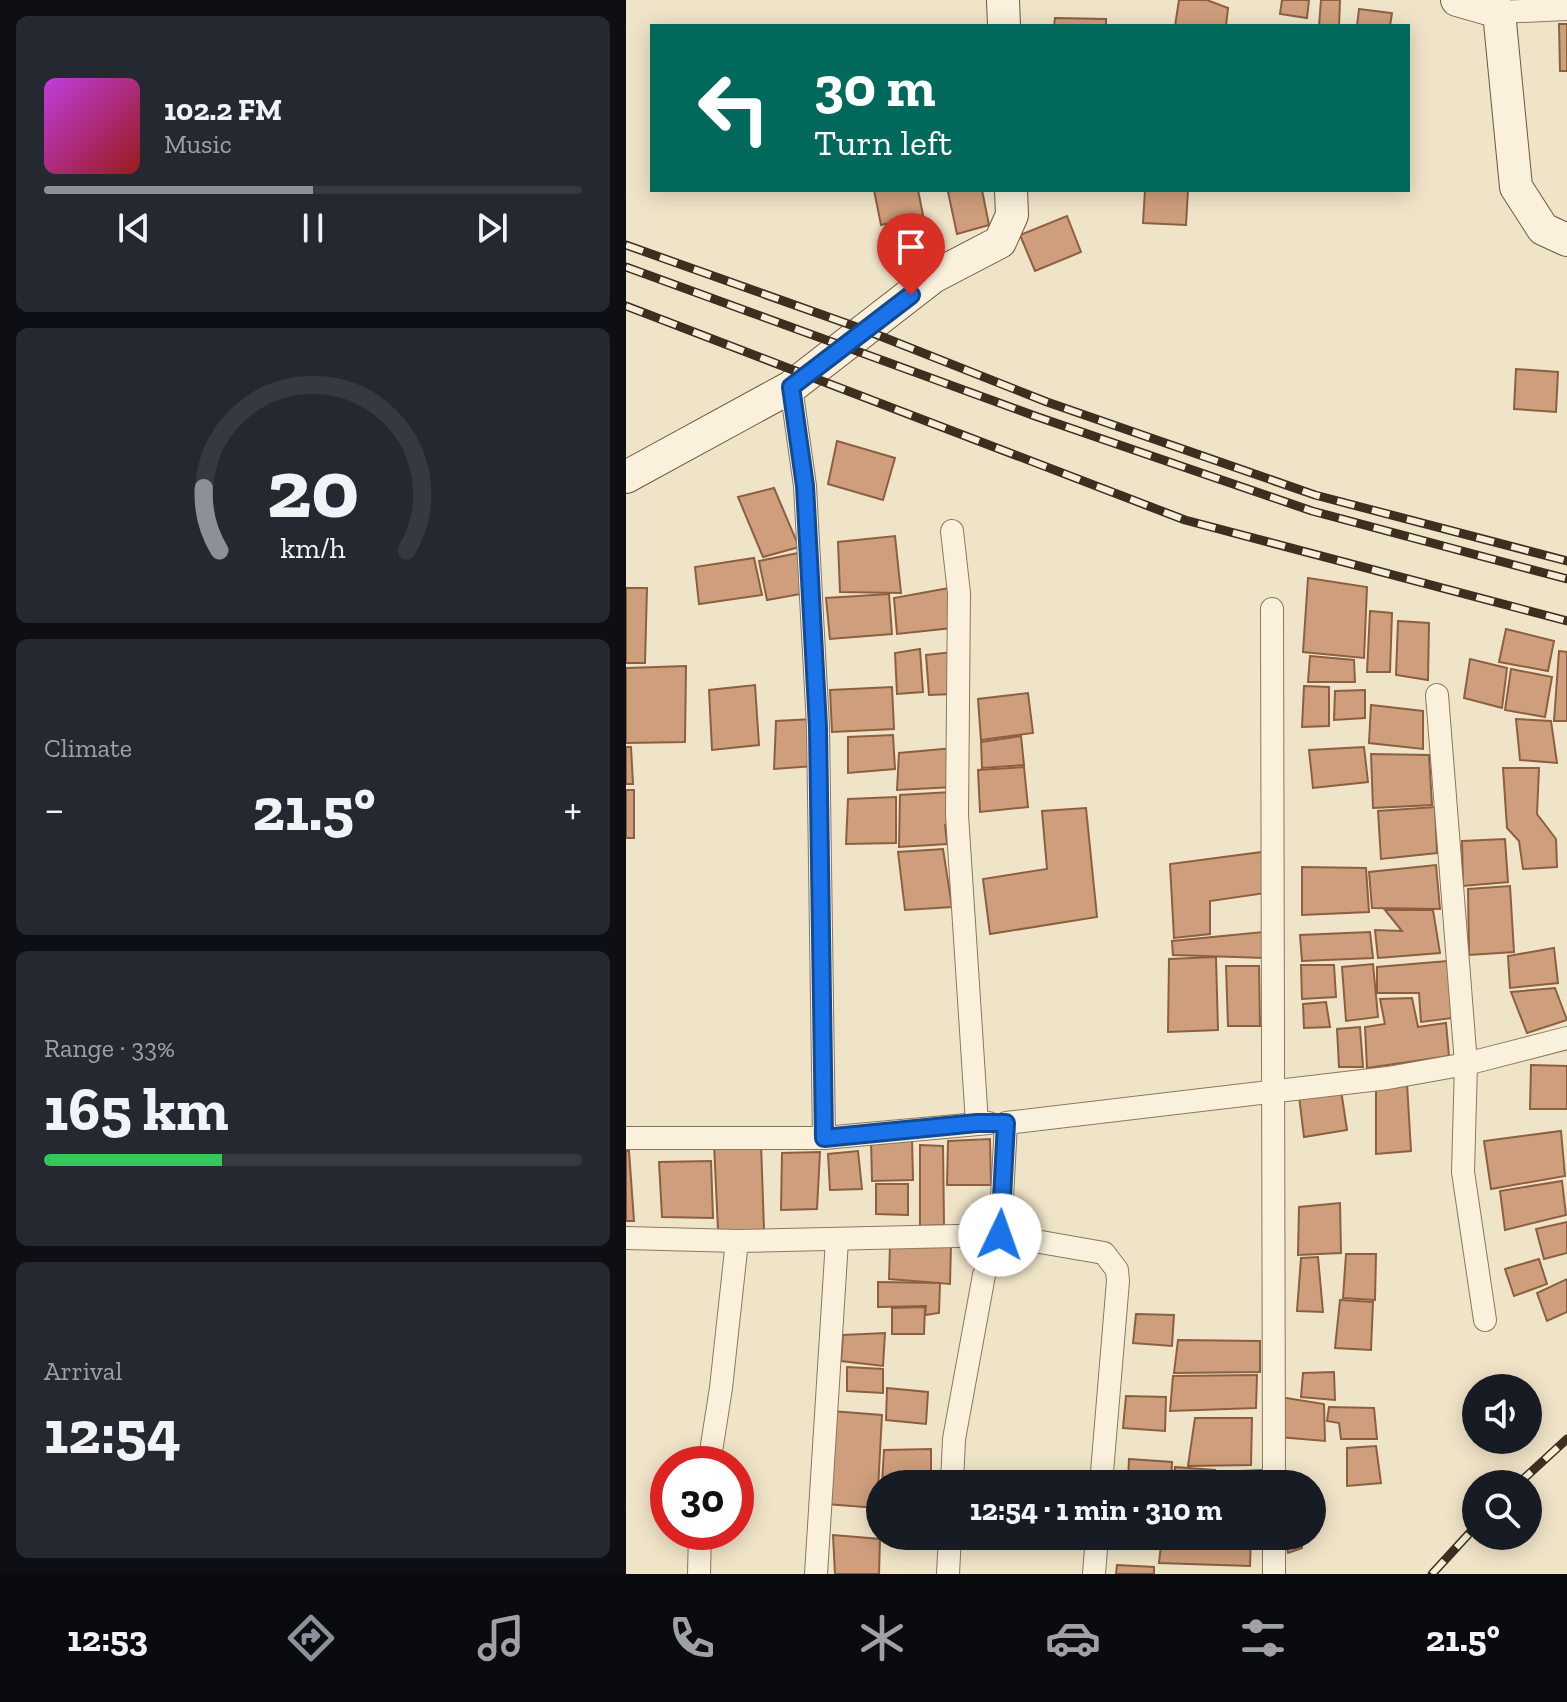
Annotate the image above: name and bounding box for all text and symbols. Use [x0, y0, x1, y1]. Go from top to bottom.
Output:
text: 30 m [814, 53, 936, 120]
icon: left [682, 56, 786, 160]
text: 102.2 FM [164, 92, 282, 128]
text: Turn left [814, 121, 952, 164]
text: Music [164, 128, 232, 160]
icon: previous [112, 206, 156, 250]
icon: pause [291, 206, 335, 250]
icon: next [470, 206, 514, 250]
pin [877, 213, 945, 295]
icon: arrive [889, 225, 933, 269]
text: 20 [267, 438, 359, 538]
text: km/h [280, 532, 346, 566]
text: Climate [44, 732, 132, 764]
text: 21.5° [252, 773, 376, 845]
text: − [44, 782, 65, 835]
text: + [563, 782, 582, 835]
text: Range · 33% [44, 1032, 175, 1064]
text: 165 km [44, 1073, 229, 1145]
position arrow [958, 1193, 1042, 1277]
text: Arrival [44, 1355, 122, 1387]
map controls [1462, 1374, 1542, 1550]
button: sound [1462, 1374, 1542, 1454]
text: 12:54 [44, 1396, 181, 1468]
speed limit sign: 30 [650, 1446, 754, 1550]
button: search [1462, 1470, 1542, 1550]
text: 12:54 · 1 min · 310 m [970, 1492, 1222, 1528]
icon: directions [283, 1610, 339, 1666]
icon: music [473, 1610, 529, 1666]
icon: phone [664, 1610, 720, 1666]
icon: climate [854, 1610, 910, 1666]
icon: car [1045, 1610, 1101, 1666]
icon: filters [1235, 1610, 1291, 1666]
text: 12:53 [67, 1617, 148, 1660]
text: 21.5° [1426, 1617, 1500, 1660]

